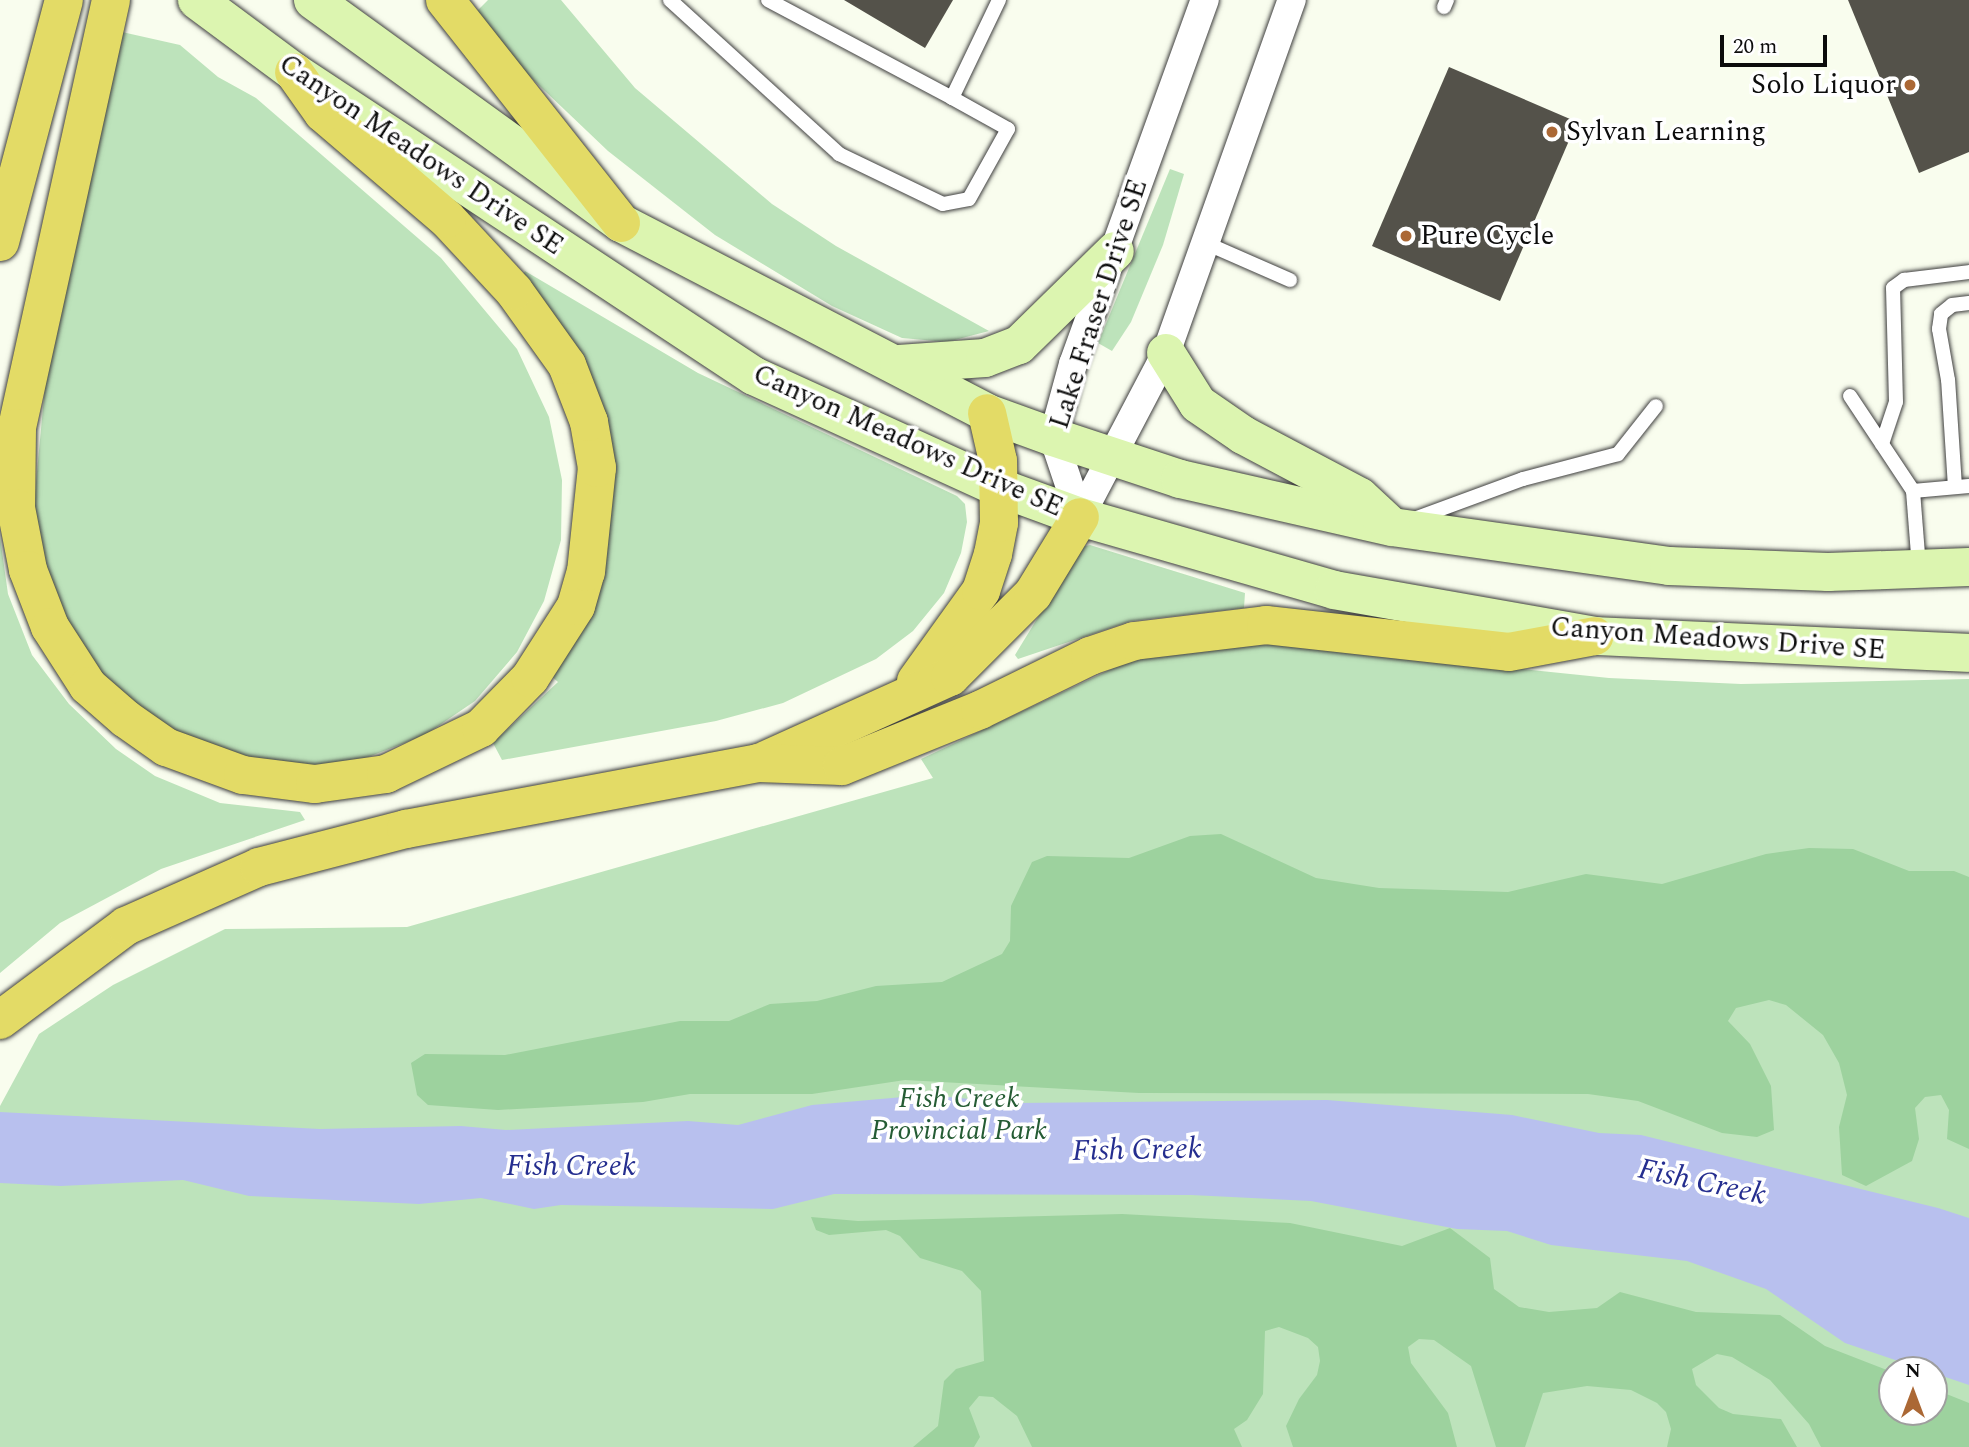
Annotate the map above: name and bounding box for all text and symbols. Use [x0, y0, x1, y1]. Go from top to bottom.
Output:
scale bar [1724, 21, 1831, 65]
text: 20 m [1733, 31, 1777, 63]
street label: Canyon Meadows Drive SE [272, 47, 570, 263]
place label: Solo Liquor [1751, 68, 1896, 102]
marker: Solo Liquor [1902, 77, 1918, 93]
place label: Sylvan Learning [1566, 115, 1766, 149]
marker: Sylvan Learning [1544, 124, 1560, 140]
street label: Lake Fraser Drive SE [1043, 175, 1155, 433]
place label: Pure Cycle [1420, 219, 1554, 253]
marker: Pure Cycle [1398, 228, 1414, 244]
street label: Canyon Meadows Drive SE [748, 357, 1068, 525]
street label: Canyon Meadows Drive SE [1549, 611, 1887, 667]
park label: Fish Creek Provincial Park [871, 1082, 1047, 1148]
water label: Fish Creek [1072, 1131, 1202, 1169]
water label: Fish Creek [506, 1148, 636, 1184]
water label: Fish Creek [1635, 1151, 1769, 1213]
north arrow [1878, 1356, 1948, 1426]
text: N [1905, 1357, 1921, 1386]

